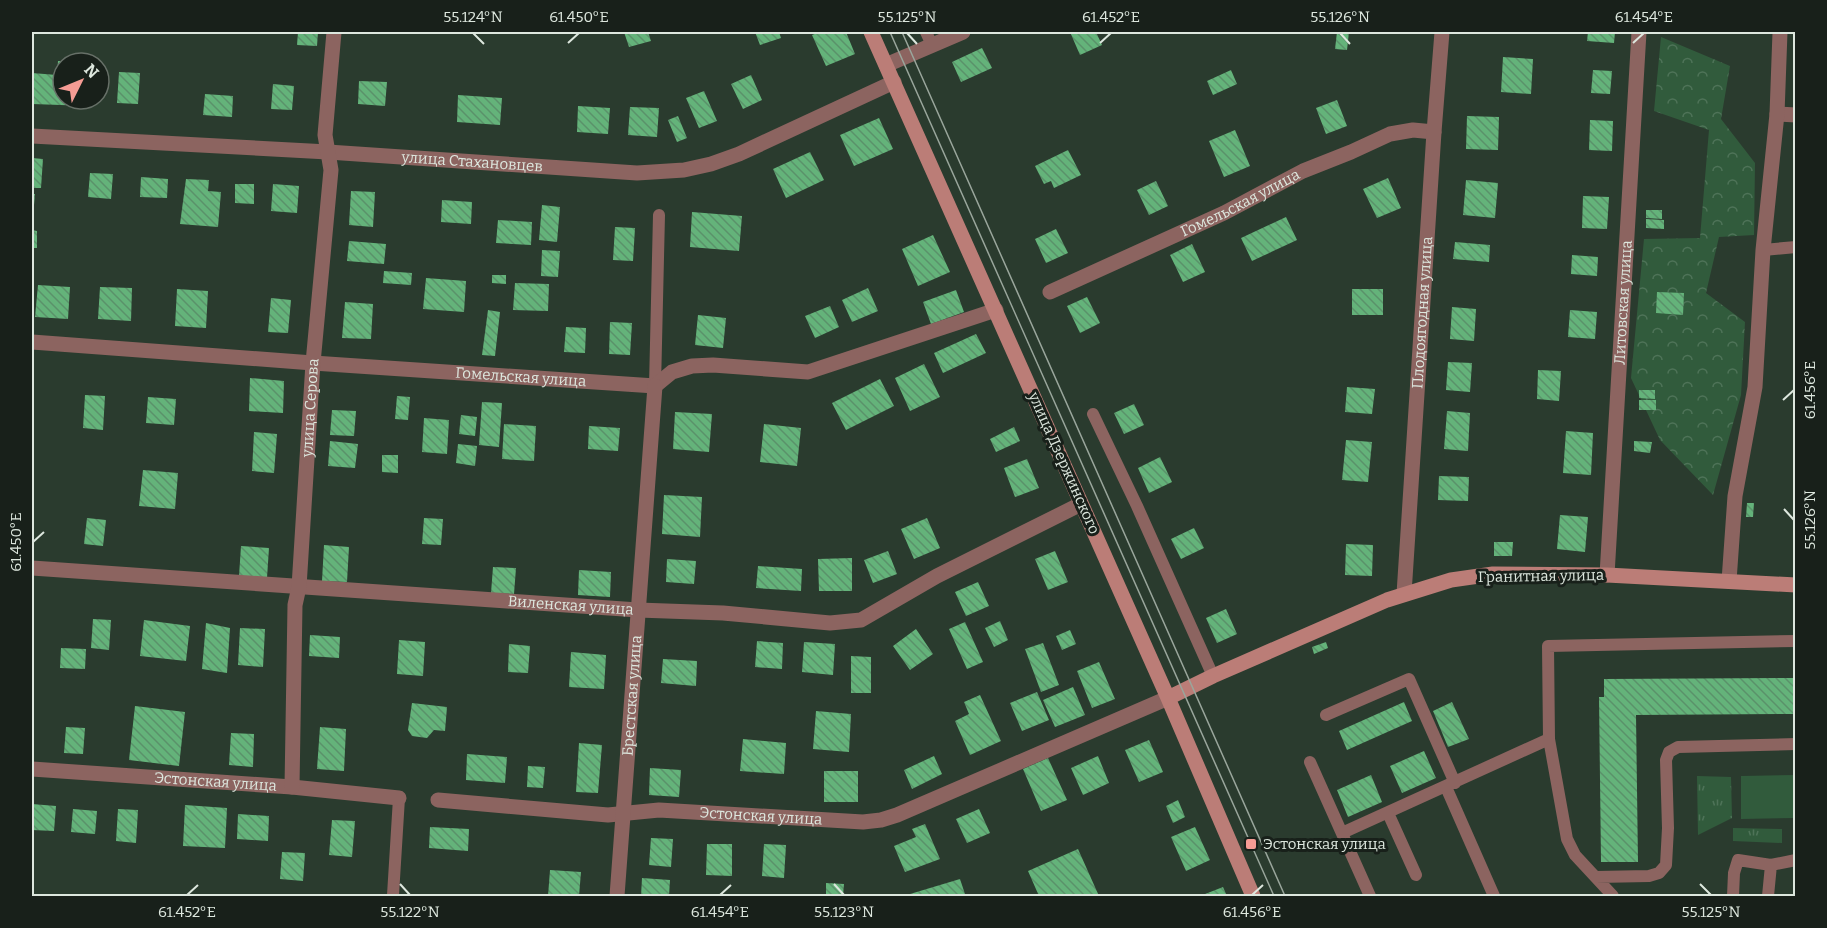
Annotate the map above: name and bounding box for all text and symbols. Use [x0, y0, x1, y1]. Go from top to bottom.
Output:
text: 55.124°N [443, 8, 503, 26]
text: 61.450°E [549, 8, 609, 26]
text: 55.125°N [878, 8, 937, 26]
text: 61.452°E [1082, 8, 1140, 26]
text: 55.126°N [1310, 8, 1370, 26]
text: 61.454°E [1615, 8, 1673, 26]
north arrow [51, 51, 111, 111]
text: N [80, 60, 103, 82]
street label: улица Стахановцев [400, 148, 543, 176]
street label: Гомельская улица [1178, 165, 1303, 240]
street label: Плодоягодная улица [1408, 236, 1436, 389]
street label: Литовская улица [1610, 240, 1636, 365]
street label: улица Серова [298, 358, 322, 459]
text: 61.456°E [1801, 361, 1819, 419]
street label: Гомельская улица [455, 364, 587, 390]
street label: улица Дзержинского [1024, 388, 1103, 537]
text: 55.126°N [1801, 490, 1819, 550]
text: 61.450°E [7, 512, 25, 572]
street label: Гранитная улица [1478, 566, 1604, 586]
street label: Виленская улица [507, 592, 634, 619]
street label: Брестская улица [618, 635, 645, 757]
street label: Эстонская улица [154, 768, 278, 795]
street label: Эстонская улица [699, 803, 823, 829]
place label: Эстонская улица [1263, 835, 1386, 853]
marker: Эстонская улица [1244, 837, 1258, 851]
text: 61.452°E [158, 903, 216, 921]
text: 55.122°N [380, 903, 440, 921]
text: 61.454°E [691, 903, 749, 921]
text: 55.123°N [814, 903, 874, 921]
text: 61.456°E [1223, 903, 1281, 921]
text: 55.125°N [1682, 903, 1741, 921]

